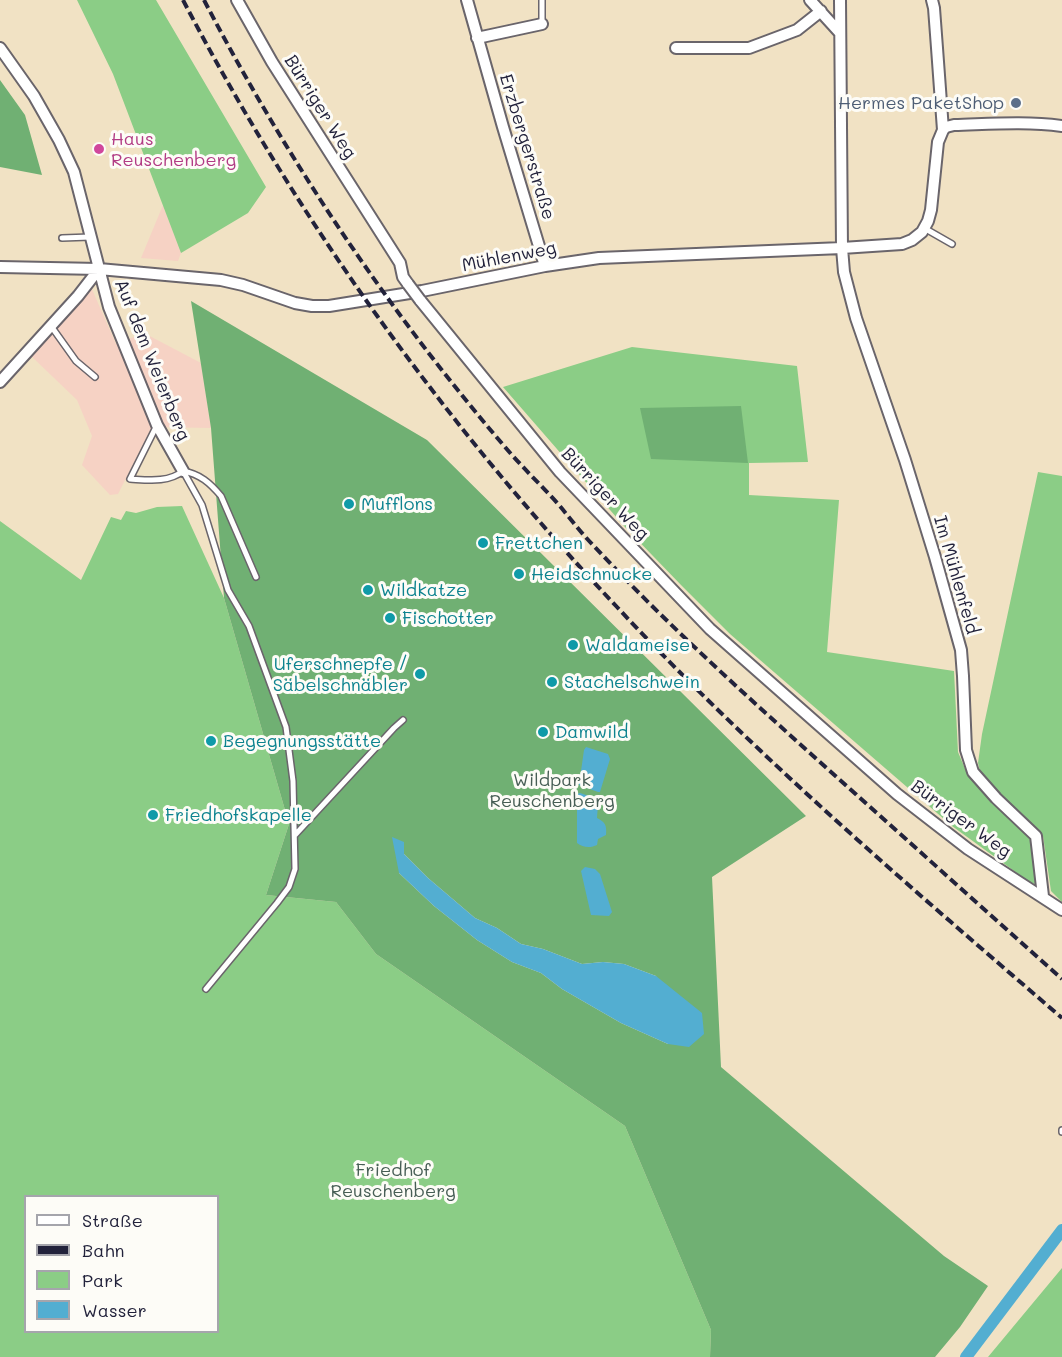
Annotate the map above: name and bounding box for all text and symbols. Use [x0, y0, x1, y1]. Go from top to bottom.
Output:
street label: Bürriger Weg [279, 51, 361, 163]
street label: Erzbergerstraße [495, 72, 559, 222]
place label: Hermes PaketShop [838, 92, 1004, 114]
marker: Hermes PaketShop [1009, 96, 1023, 110]
place label: Haus Reuschenberg [111, 128, 236, 170]
marker: Haus Reuschenberg [92, 142, 106, 156]
street label: Mühlenweg [460, 237, 558, 277]
street label: Auf dem Weierberg [110, 276, 194, 444]
street label: Bürriger Weg [557, 443, 653, 545]
place label: Mufflons [361, 493, 433, 515]
marker: Mufflons [342, 497, 356, 511]
street label: Im Mühlenfeld [929, 513, 983, 637]
place label: Frettchen [495, 532, 583, 554]
marker: Frettchen [476, 536, 490, 550]
place label: Heidschnucke [531, 563, 652, 585]
marker: Heidschnucke [512, 567, 526, 581]
place label: Wildkatze [380, 579, 467, 601]
marker: Wildkatze [361, 583, 375, 597]
place label: Fischotter [402, 607, 494, 629]
marker: Fischotter [383, 611, 397, 625]
place label: Waldameise [585, 634, 690, 656]
marker: Waldameise [566, 638, 580, 652]
place label: Uferschnepfe / Säbelschnäbler [273, 653, 408, 696]
marker: Uferschnepfe / Säbelschnäbler [413, 667, 427, 681]
place label: Stachelschwein [564, 671, 700, 693]
marker: Stachelschwein [545, 675, 559, 689]
place label: Damwild [555, 721, 628, 743]
marker: Damwild [536, 725, 550, 739]
place label: Begegnungsstätte [223, 730, 381, 752]
marker: Begegnungsstätte [204, 734, 218, 748]
park label: Wildpark Reuschenberg [489, 769, 615, 812]
street label: Bürriger Weg [907, 775, 1015, 863]
place label: Friedhofskapelle [165, 804, 312, 826]
marker: Friedhofskapelle [146, 808, 160, 822]
park label: Friedhof Reuschenberg [330, 1159, 456, 1202]
legend [24, 1195, 219, 1333]
text: Straße [82, 1208, 143, 1232]
text: Bahn [82, 1238, 125, 1262]
text: Park [82, 1268, 123, 1292]
text: Wasser [82, 1298, 147, 1322]

